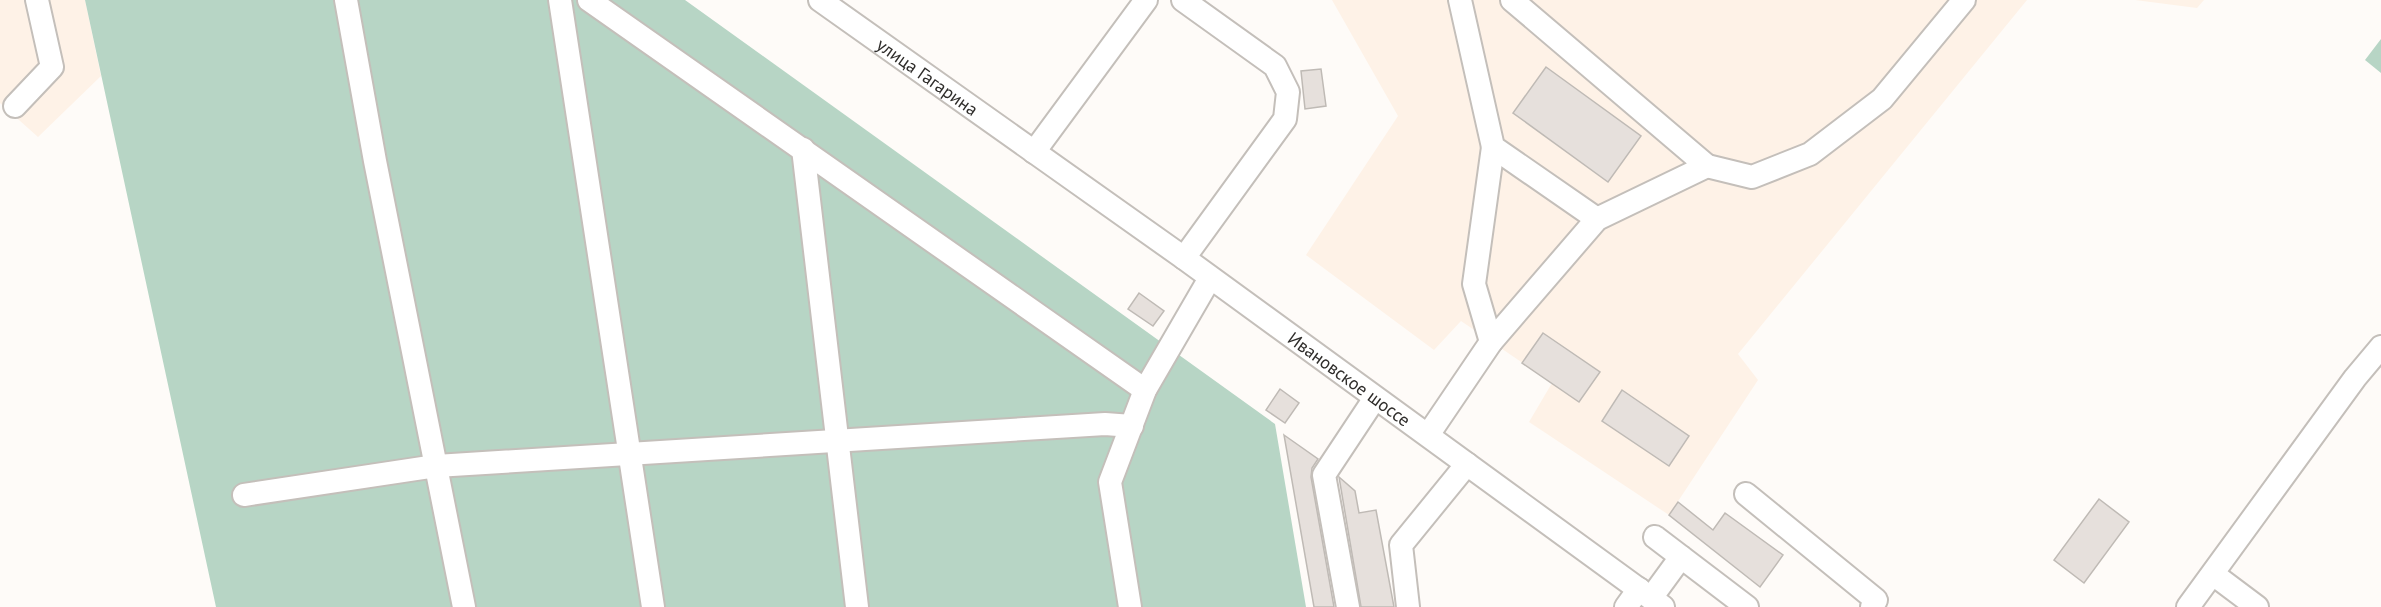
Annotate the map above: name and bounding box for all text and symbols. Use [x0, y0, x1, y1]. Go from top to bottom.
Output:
street label: улица Гагарина [872, 32, 983, 120]
street label: Ивановское шоссе [1284, 326, 1415, 431]

